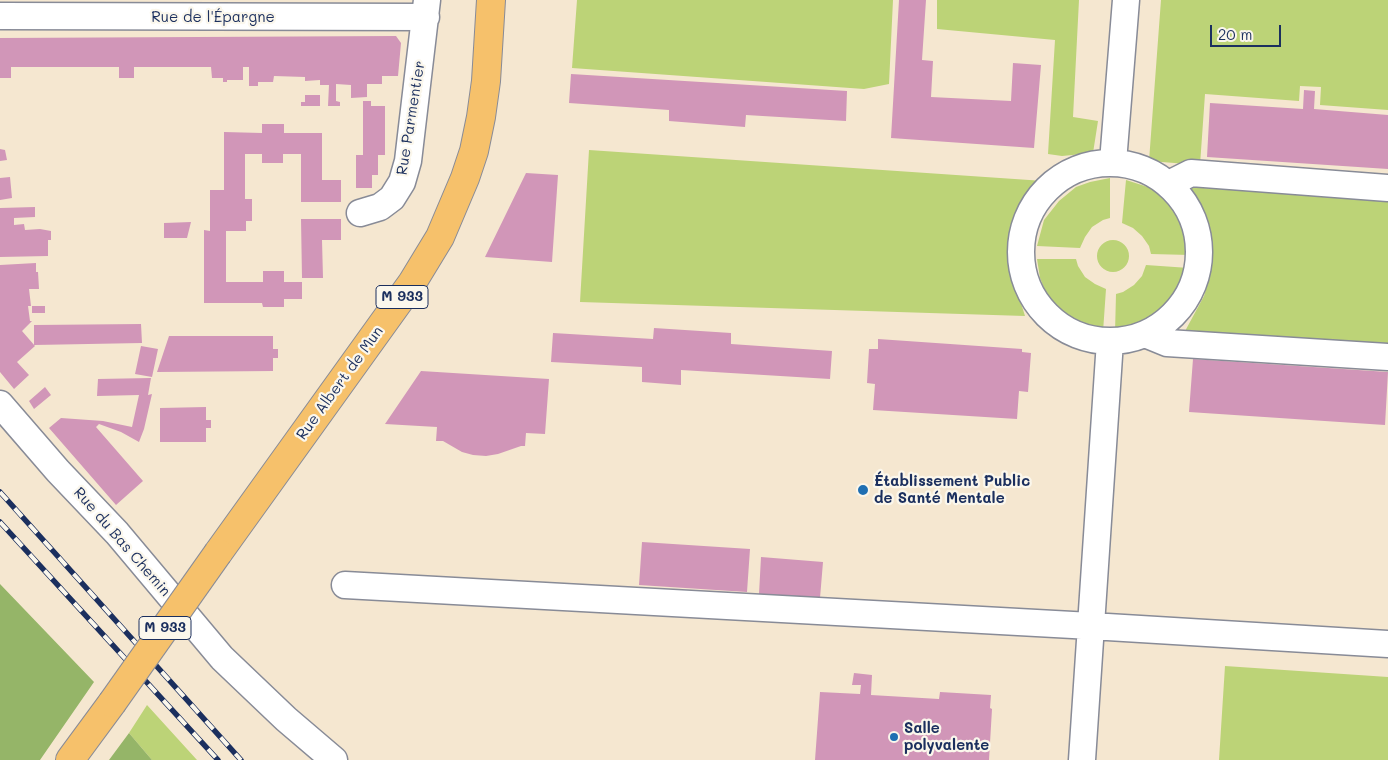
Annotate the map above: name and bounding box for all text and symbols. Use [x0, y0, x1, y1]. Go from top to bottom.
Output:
street label: Rue de l'Épargne [151, 8, 275, 26]
scale bar [1213, 15, 1284, 47]
text: 20 m [1218, 24, 1252, 44]
street label: Rue Parmentier [393, 60, 429, 176]
road number: M 933 [376, 286, 428, 308]
street label: Rue Albert de Mun [293, 323, 387, 443]
place label: Établissement Public de Santé Mentale [874, 472, 1030, 507]
marker: Établissement Public de Santé Mentale [856, 483, 870, 497]
street label: Rue du Bas Chemin [70, 484, 174, 600]
road number: M 933 [139, 616, 191, 640]
place label: Salle polyvalente [904, 719, 989, 754]
marker: Salle polyvalente [888, 731, 900, 743]

